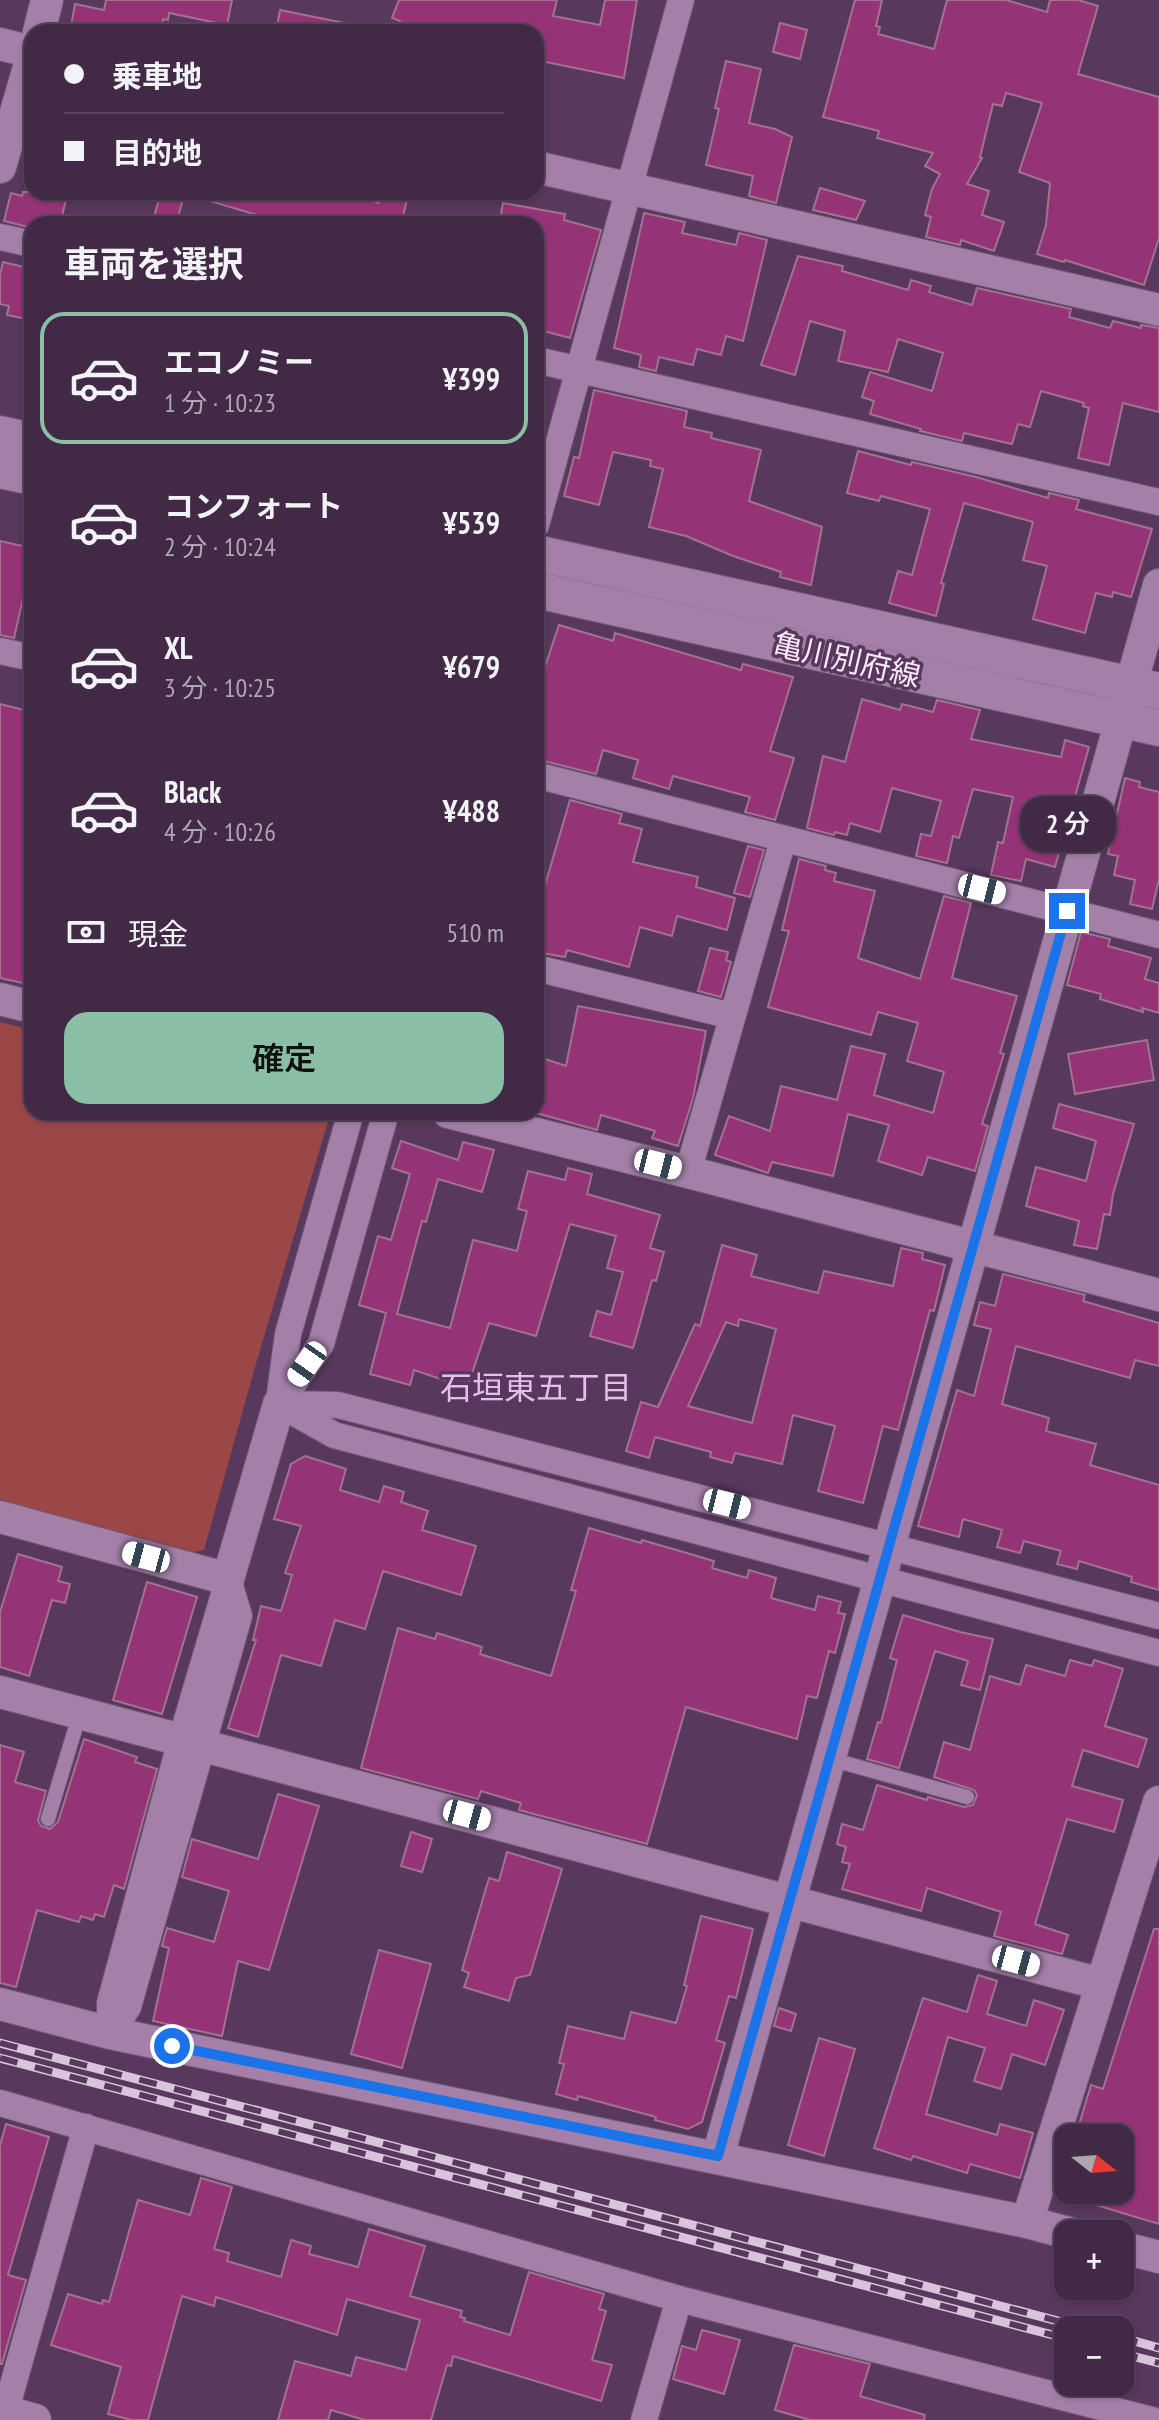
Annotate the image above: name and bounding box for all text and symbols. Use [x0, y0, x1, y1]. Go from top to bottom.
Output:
text: 乗車地 [112, 56, 202, 95]
text: 目的地 [112, 133, 202, 172]
text: 車両を選択 [64, 240, 244, 287]
icon: car [68, 342, 140, 414]
text: エコノミー [164, 342, 314, 381]
text: ¥399 [443, 359, 500, 398]
text: 1 分 · 10:23 [164, 386, 276, 419]
icon: car [68, 486, 140, 558]
text: コンフォート [164, 486, 343, 525]
text: ¥539 [443, 503, 500, 542]
text: 2 分 · 10:24 [164, 530, 276, 563]
street label: 亀川別府線 [770, 623, 924, 695]
text: XL [164, 628, 193, 667]
icon: car [68, 630, 140, 702]
text: ¥679 [443, 647, 500, 686]
text: 3 分 · 10:25 [164, 671, 276, 704]
text: Black [164, 772, 221, 811]
icon: car [68, 774, 140, 846]
text: ¥488 [443, 791, 500, 830]
callout: 2 分 [1019, 795, 1115, 851]
text: 2 分 [1046, 807, 1090, 840]
text: 4 分 · 10:26 [164, 815, 276, 848]
car [956, 872, 1008, 906]
route end [1049, 893, 1085, 929]
icon: cash [64, 910, 108, 954]
text: 現金 [128, 914, 188, 953]
text: 510 m [446, 916, 504, 949]
button: 確定 [64, 1012, 504, 1104]
car [632, 1147, 684, 1181]
car [283, 1337, 331, 1391]
district label: 石垣東五丁目 [440, 1366, 632, 1408]
car [701, 1487, 753, 1521]
car [120, 1539, 172, 1575]
car [441, 1797, 493, 1833]
car [990, 1943, 1042, 1979]
route start [154, 2028, 190, 2064]
north arrow [1054, 2124, 1134, 2204]
map controls [1054, 2124, 1134, 2396]
button: + [1054, 2220, 1134, 2300]
button: − [1054, 2316, 1134, 2396]

